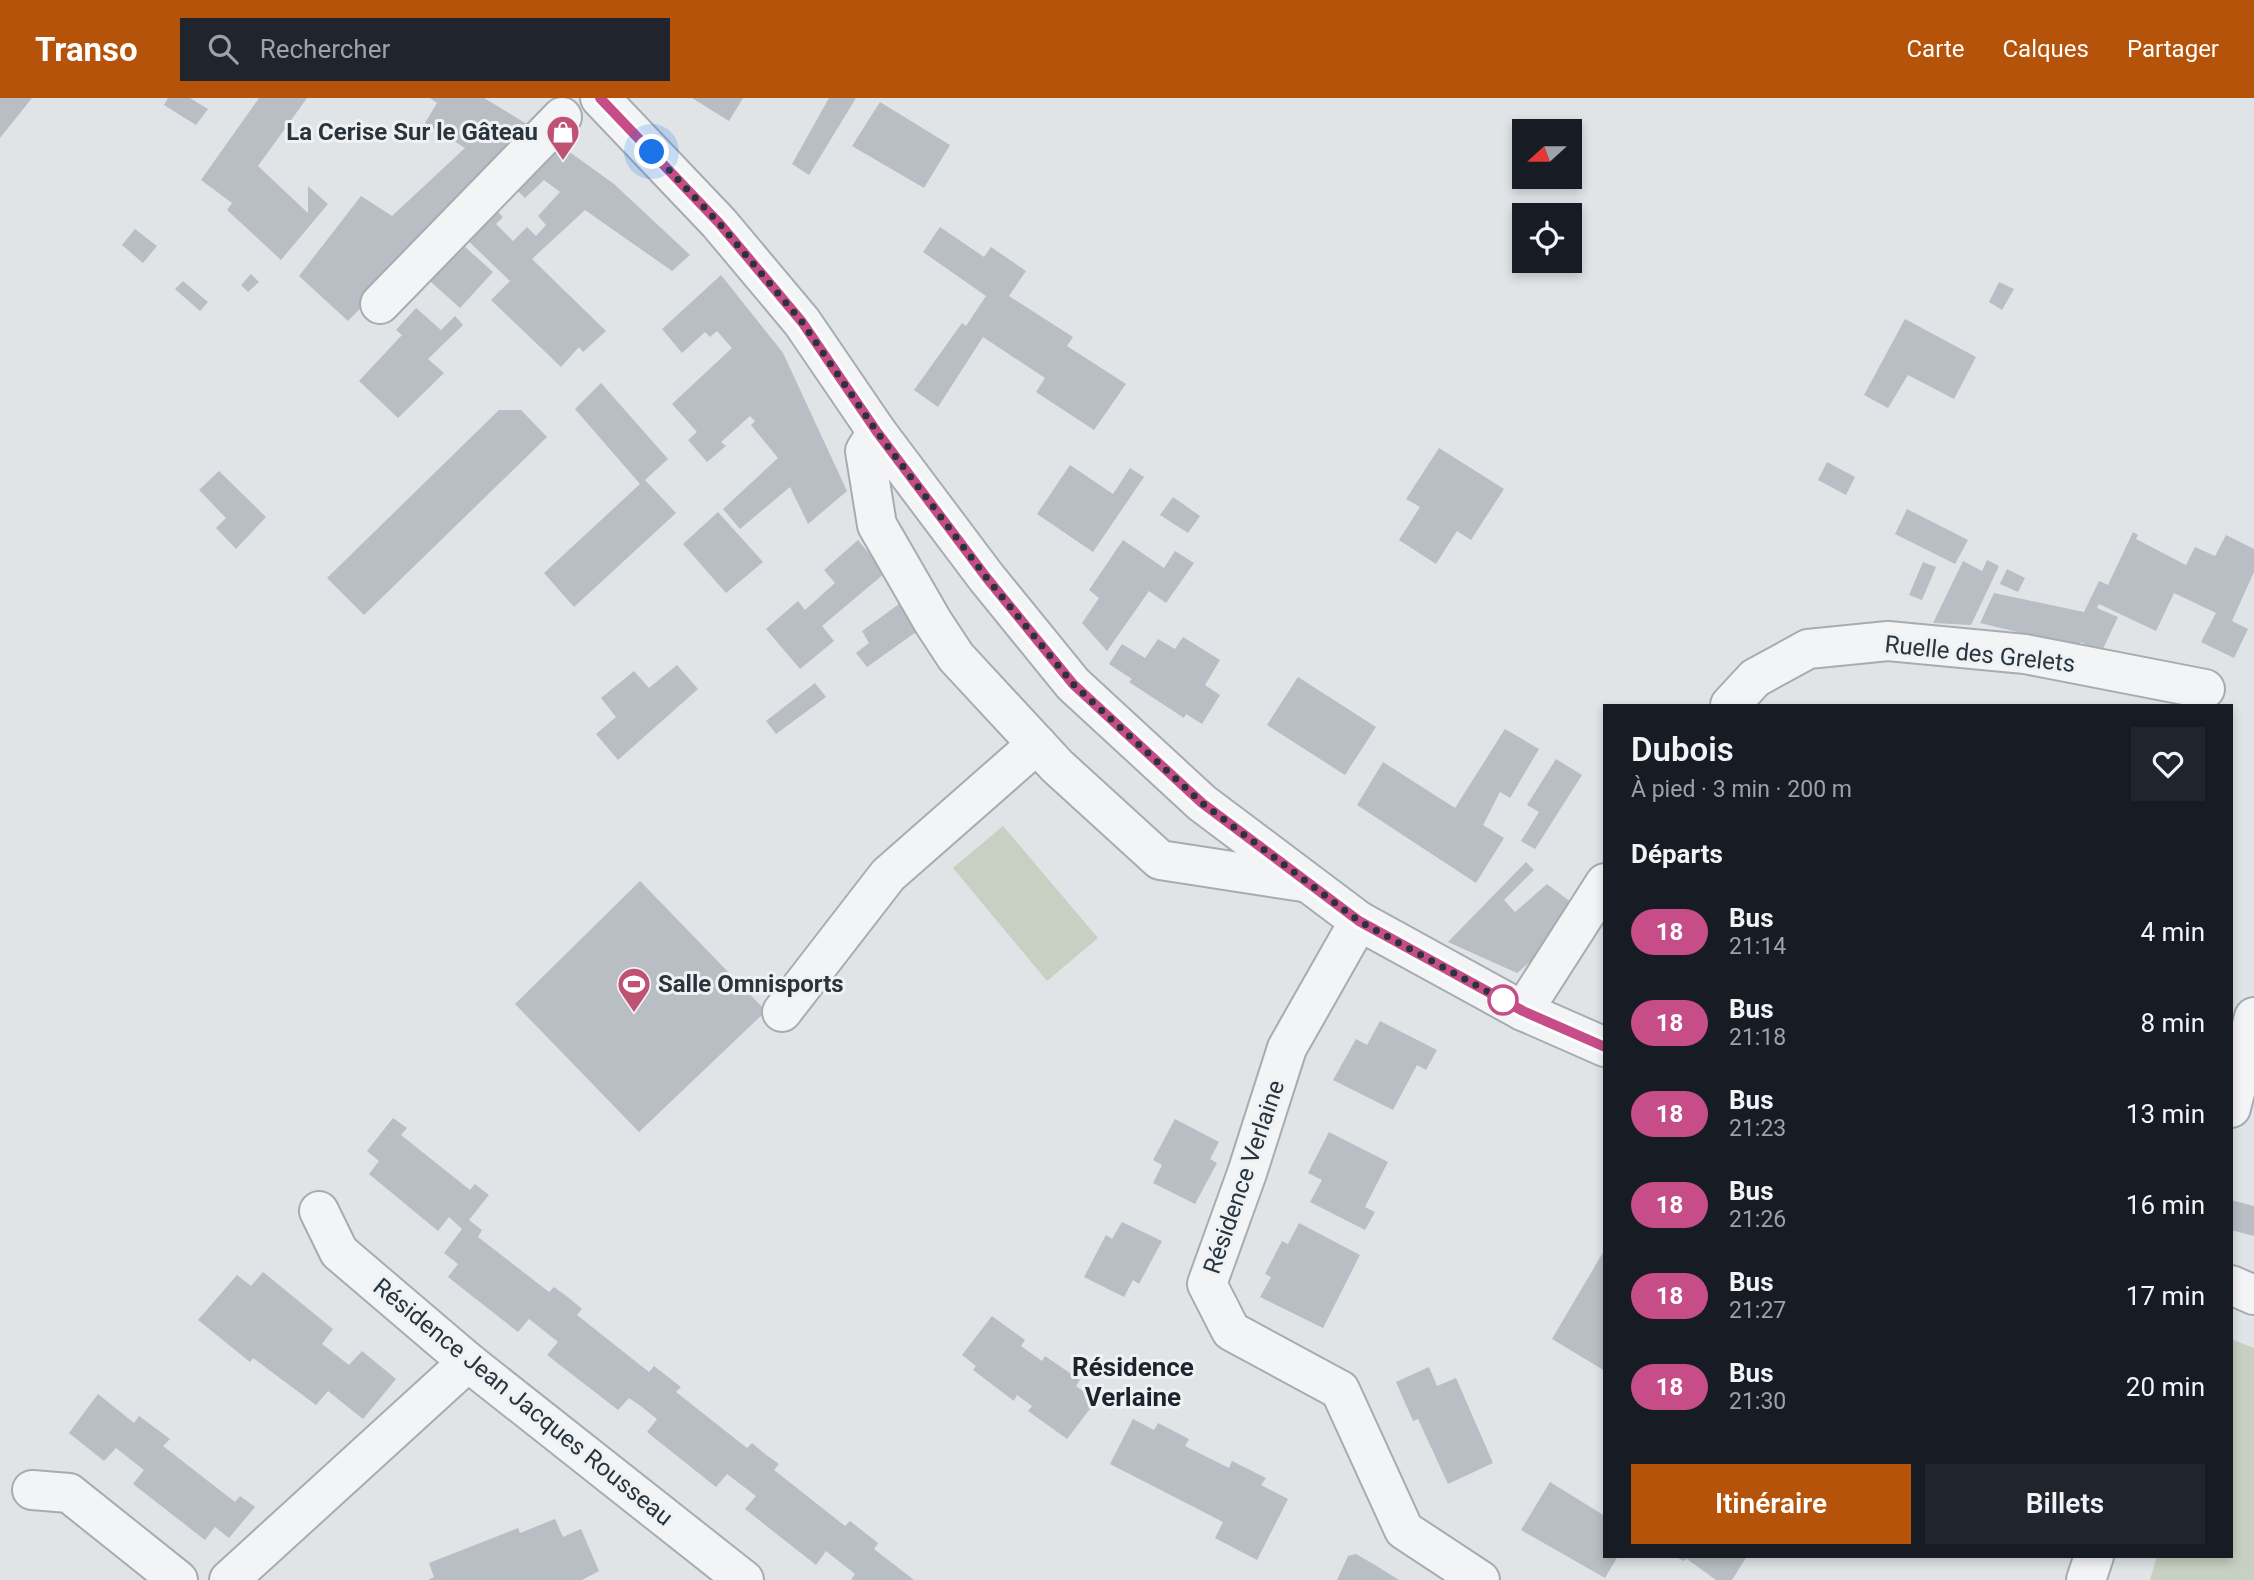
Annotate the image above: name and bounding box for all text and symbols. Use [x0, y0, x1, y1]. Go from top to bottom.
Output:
search box [180, 18, 670, 81]
text: Transo [35, 30, 138, 69]
icon: search [204, 30, 242, 68]
text: Rechercher [260, 34, 390, 64]
text: Carte [1906, 35, 1964, 63]
text: Calques [2002, 35, 2089, 63]
text: Partager [2127, 35, 2219, 63]
shop icon: La Cerise Sur le Gâteau [544, 113, 582, 162]
place label: La Cerise Sur le Gâteau [286, 118, 538, 146]
north arrow [1512, 119, 1582, 189]
map controls [1512, 119, 1582, 273]
your location [634, 134, 669, 169]
button: locate [1512, 203, 1582, 273]
street label: Ruelle des Grelets [1883, 630, 2077, 678]
button: heart [2131, 727, 2205, 801]
text: Dubois [1631, 730, 1734, 769]
text: À pied · 3 min · 200 m [1631, 776, 1852, 803]
text: Départs [1631, 839, 1723, 869]
text: Bus [1729, 903, 1774, 933]
text: 4 min [2140, 917, 2205, 947]
text: 18 [1656, 918, 1683, 946]
text: 21:14 [1729, 933, 1786, 960]
sports icon: Salle Omnisports [615, 965, 653, 1014]
place label: Salle Omnisports [658, 970, 844, 998]
unlabelled marker [1488, 985, 1518, 1015]
text: Bus [1729, 994, 1774, 1024]
text: 8 min [2140, 1008, 2205, 1038]
text: 18 [1656, 1009, 1683, 1037]
text: 21:18 [1729, 1024, 1786, 1051]
street label: Résidence Verlaine [1198, 1077, 1290, 1277]
text: Bus [1729, 1085, 1774, 1115]
text: 13 min [2126, 1099, 2205, 1129]
text: 18 [1656, 1100, 1683, 1128]
text: 21:23 [1729, 1115, 1786, 1142]
text: Bus [1729, 1176, 1774, 1206]
text: 16 min [2126, 1190, 2205, 1220]
text: 18 [1656, 1191, 1683, 1219]
text: 21:26 [1729, 1206, 1786, 1233]
text: Bus [1729, 1267, 1774, 1297]
street label: Résidence Jean Jacques Rousseau [368, 1272, 678, 1532]
text: 17 min [2126, 1281, 2205, 1311]
text: 18 [1656, 1282, 1683, 1310]
text: 21:27 [1729, 1297, 1786, 1324]
district label: Résidence Verlaine [1072, 1352, 1194, 1412]
text: Bus [1729, 1358, 1774, 1388]
text: 20 min [2126, 1372, 2205, 1402]
text: 18 [1656, 1373, 1683, 1401]
text: 21:30 [1729, 1388, 1786, 1415]
button: Itinéraire [1631, 1464, 1911, 1544]
button: Billets [1925, 1464, 2205, 1544]

